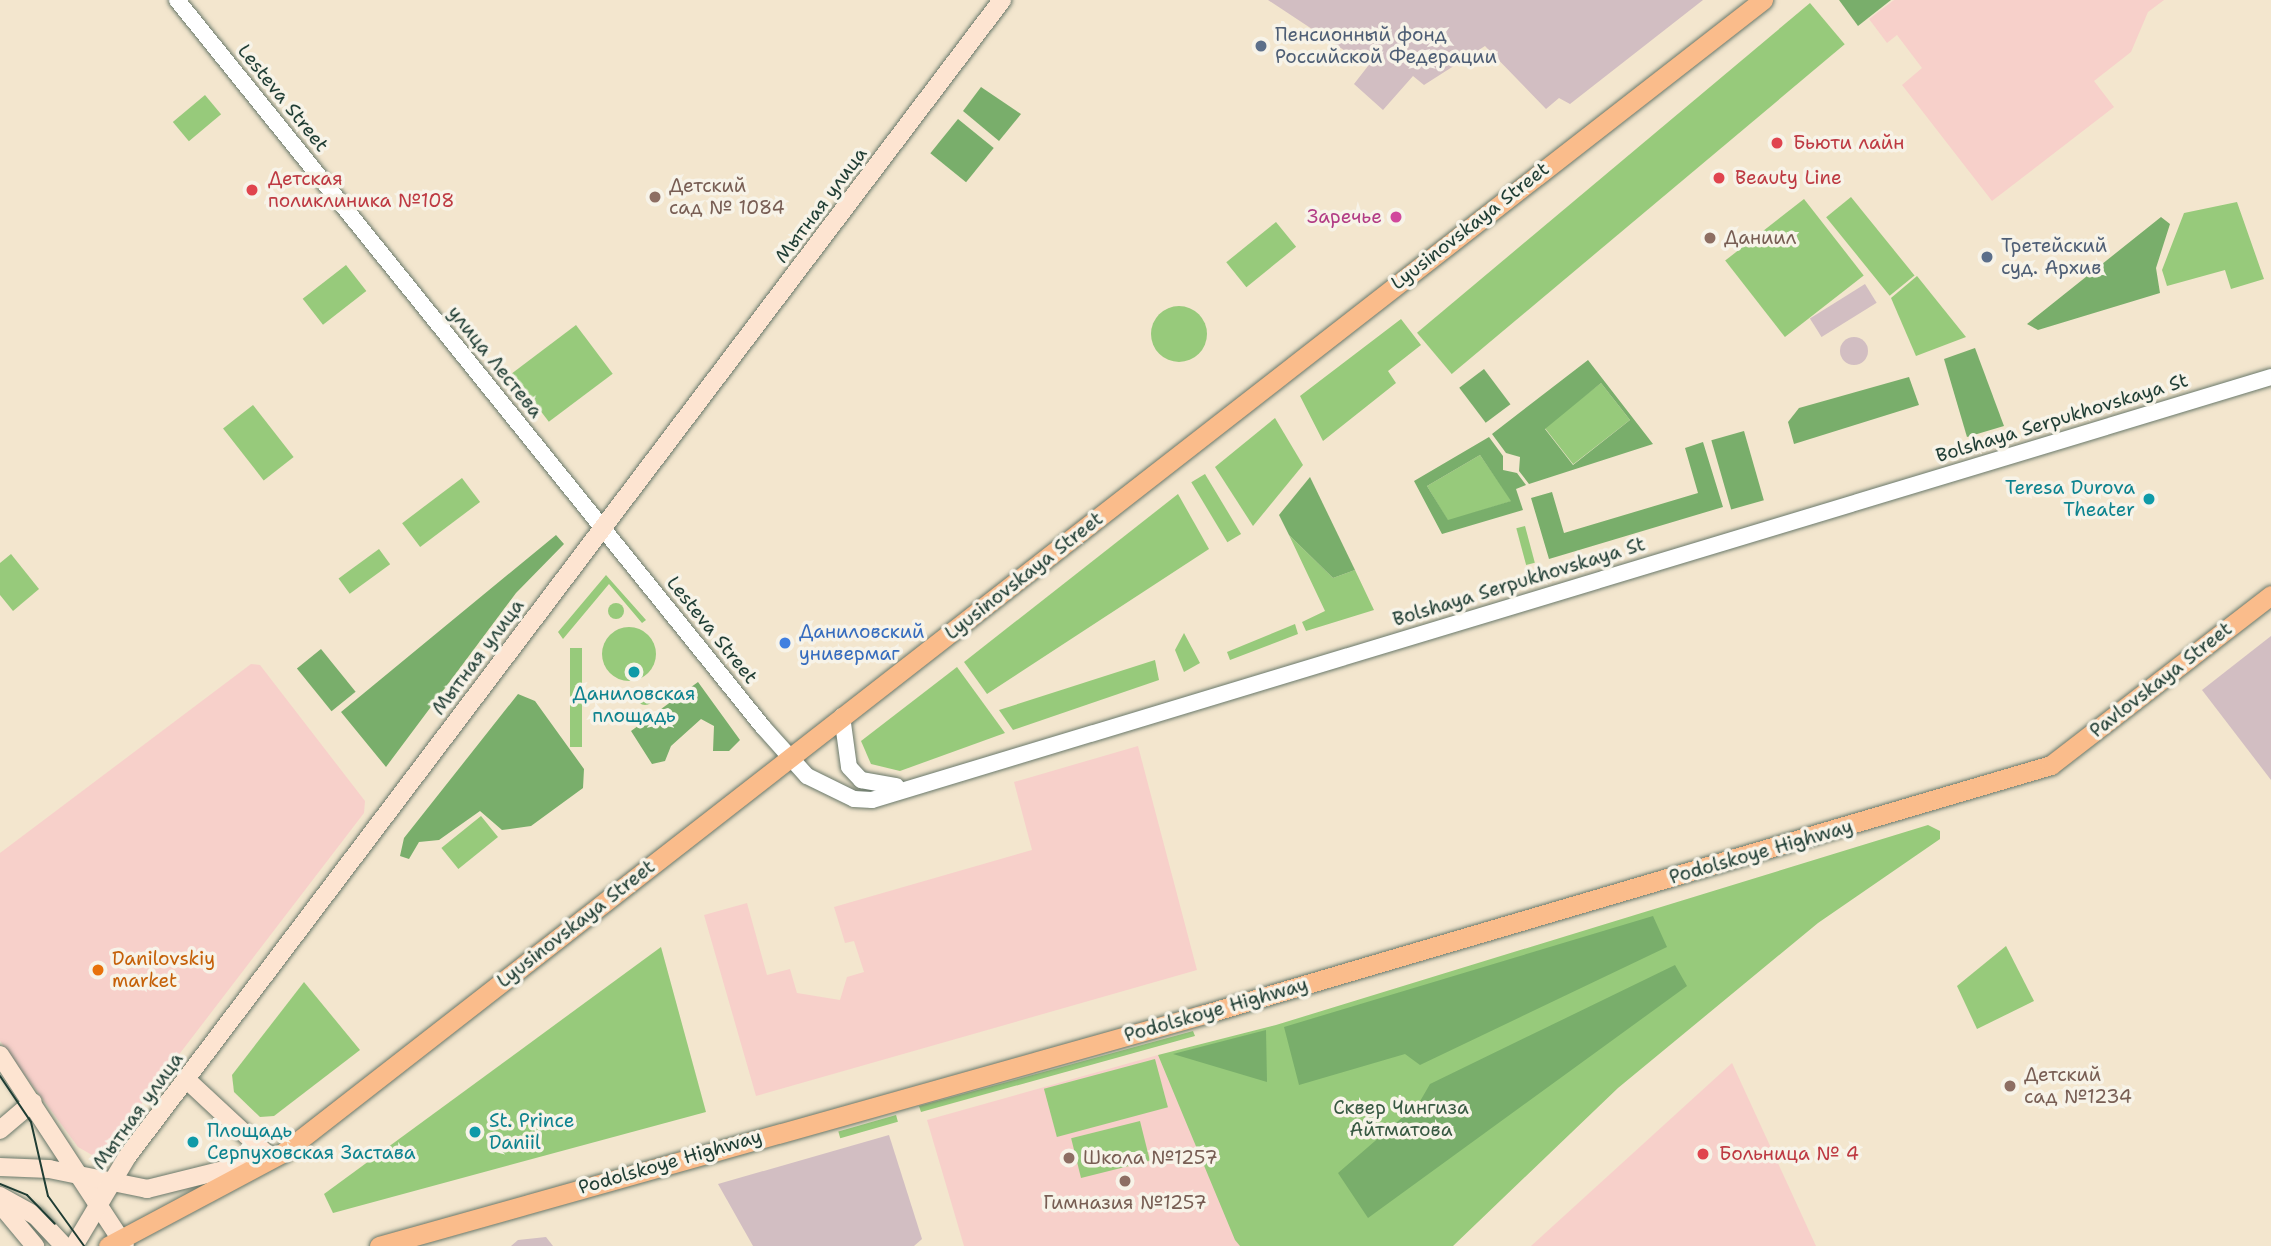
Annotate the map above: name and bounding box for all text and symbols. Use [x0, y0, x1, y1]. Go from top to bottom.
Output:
place label: Пенсионный фонд Российской Федерации [1275, 24, 1497, 68]
marker: Пенсионный фонд Российской Федерации [1253, 38, 1269, 54]
street label: Lesteva Street [233, 40, 333, 156]
place label: Бьюти лайн [1793, 132, 1904, 154]
marker: Бьюти лайн [1767, 133, 1787, 153]
street label: Мытная улица [770, 143, 872, 267]
street label: Lyusinovskaya Street [1387, 157, 1553, 295]
place label: Beauty Line [1735, 167, 1842, 189]
place label: Детская поликлиника №108 [268, 168, 455, 212]
marker: Beauty Line [1709, 168, 1729, 188]
place label: Детский сад № 1084 [669, 175, 785, 219]
marker: Детская поликлиника №108 [242, 180, 262, 200]
marker: Детский сад № 1084 [647, 189, 663, 205]
place label: Заречье [1307, 206, 1382, 228]
marker: Заречье [1388, 209, 1404, 225]
place label: Даниил [1724, 227, 1796, 249]
marker: Даниил [1702, 230, 1718, 246]
place label: Третейский суд. Архив [2001, 235, 2107, 279]
marker: Третейский суд. Архив [1979, 249, 1995, 265]
street label: улица Лестева [443, 301, 547, 423]
street label: Bolshaya Serpukhovskaya St [1933, 369, 2191, 467]
place label: Teresa Durova Theater [2005, 477, 2135, 521]
marker: Teresa Durova Theater [2141, 491, 2157, 507]
street label: Lyusinovskaya Street [941, 507, 1107, 645]
street label: Bolshaya Serpukhovskaya St [1390, 533, 1648, 631]
street label: Lesteva Street [662, 572, 762, 688]
street label: Мытная улица [427, 595, 529, 719]
street label: Pavlovskaya Street [2085, 617, 2237, 743]
place label: Даниловский универмаг [799, 621, 924, 665]
marker: Даниловский универмаг [777, 635, 793, 651]
marker: Даниловская площадь [626, 664, 642, 680]
place label: Даниловская площадь [573, 683, 695, 727]
street label: Podolskoye Highway [1667, 815, 1855, 889]
street label: Lyusinovskaya Street [493, 855, 659, 993]
place label: Danilovskiy market [112, 948, 215, 992]
marker: Danilovskiy market [90, 962, 106, 978]
street label: Podolskoye Highway [1122, 973, 1310, 1047]
street label: Мытная улица [88, 1048, 188, 1174]
place label: Детский сад №1234 [2024, 1064, 2132, 1108]
marker: Детский сад №1234 [2002, 1078, 2018, 1094]
park label: Сквер Чингиза Айтматова [1333, 1097, 1469, 1141]
place label: St. Prince Daniil [489, 1110, 574, 1154]
place label: Площадь Серпуховская Застава [207, 1120, 415, 1164]
marker: St. Prince Daniil [467, 1124, 483, 1140]
street label: Podolskoye Highway [576, 1125, 764, 1199]
marker: Площадь Серпуховская Застава [185, 1134, 201, 1150]
place label: Больница № 4 [1719, 1143, 1859, 1165]
marker: Больница № 4 [1693, 1144, 1713, 1164]
place label: Школа №1257 [1083, 1147, 1218, 1169]
marker: Школа №1257 [1061, 1150, 1077, 1166]
marker: Гимназия №1257 [1117, 1173, 1133, 1189]
place label: Гимназия №1257 [1043, 1192, 1207, 1214]

